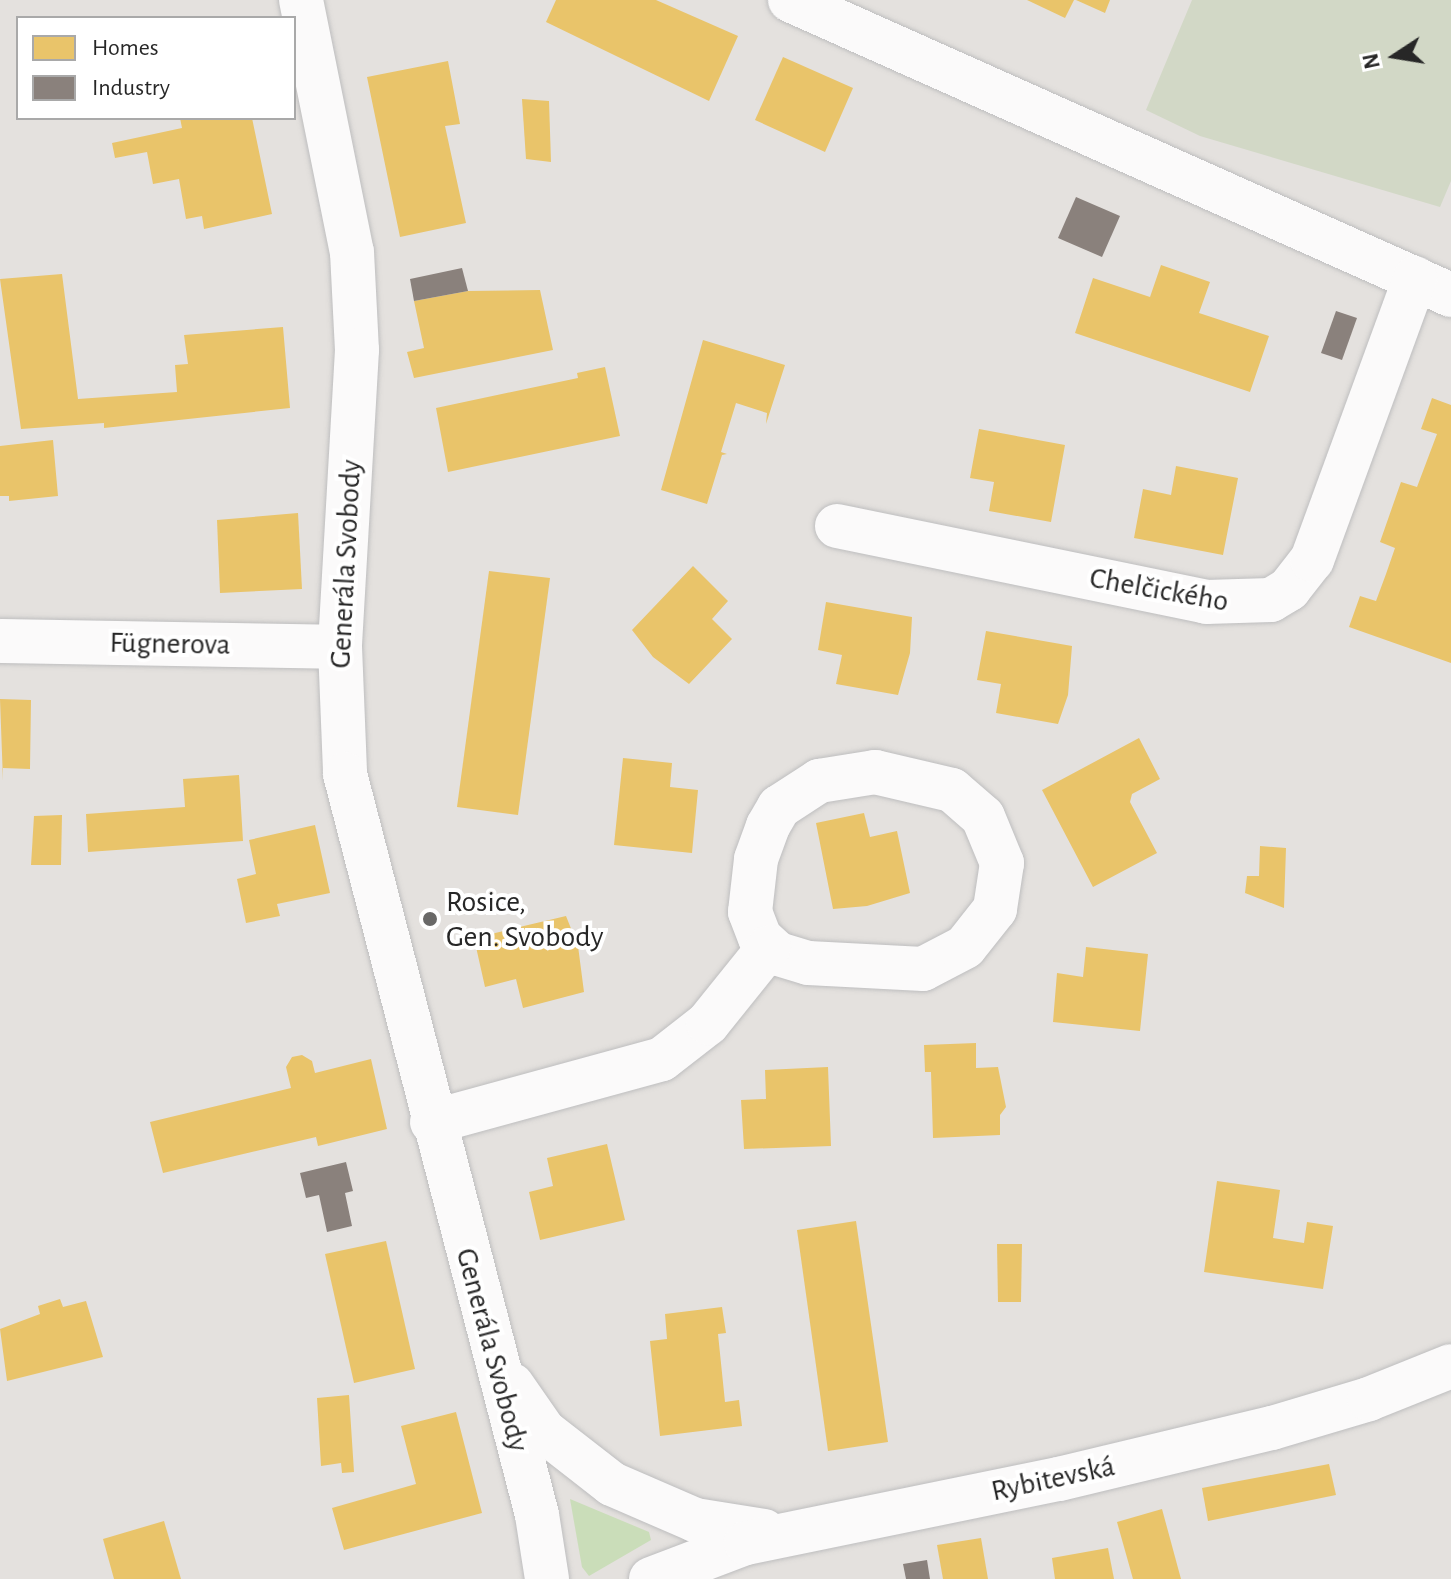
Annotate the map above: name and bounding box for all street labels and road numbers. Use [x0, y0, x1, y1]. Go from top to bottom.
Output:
street label: Generála Svobody [323, 459, 369, 669]
street label: Chelčického [1087, 560, 1231, 620]
street label: Fügnerova [109, 625, 231, 663]
street label: Generála Svobody [448, 1244, 536, 1456]
street label: Rybitevská [988, 1448, 1118, 1510]

